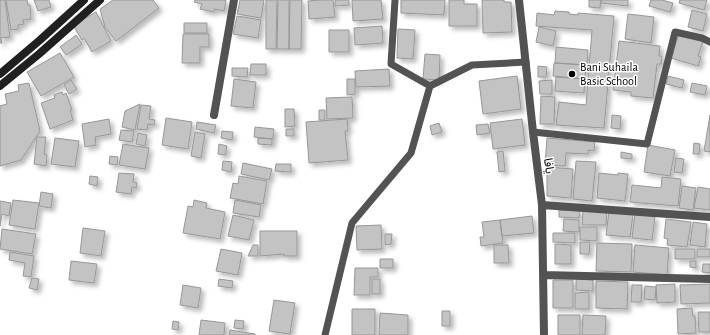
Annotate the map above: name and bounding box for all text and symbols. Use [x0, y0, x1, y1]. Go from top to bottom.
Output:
place label: Bani Suhaila Basic School [580, 61, 638, 87]
marker: Bani Suhaila Basic School [567, 69, 577, 79]
street label: يافا [541, 157, 556, 175]

